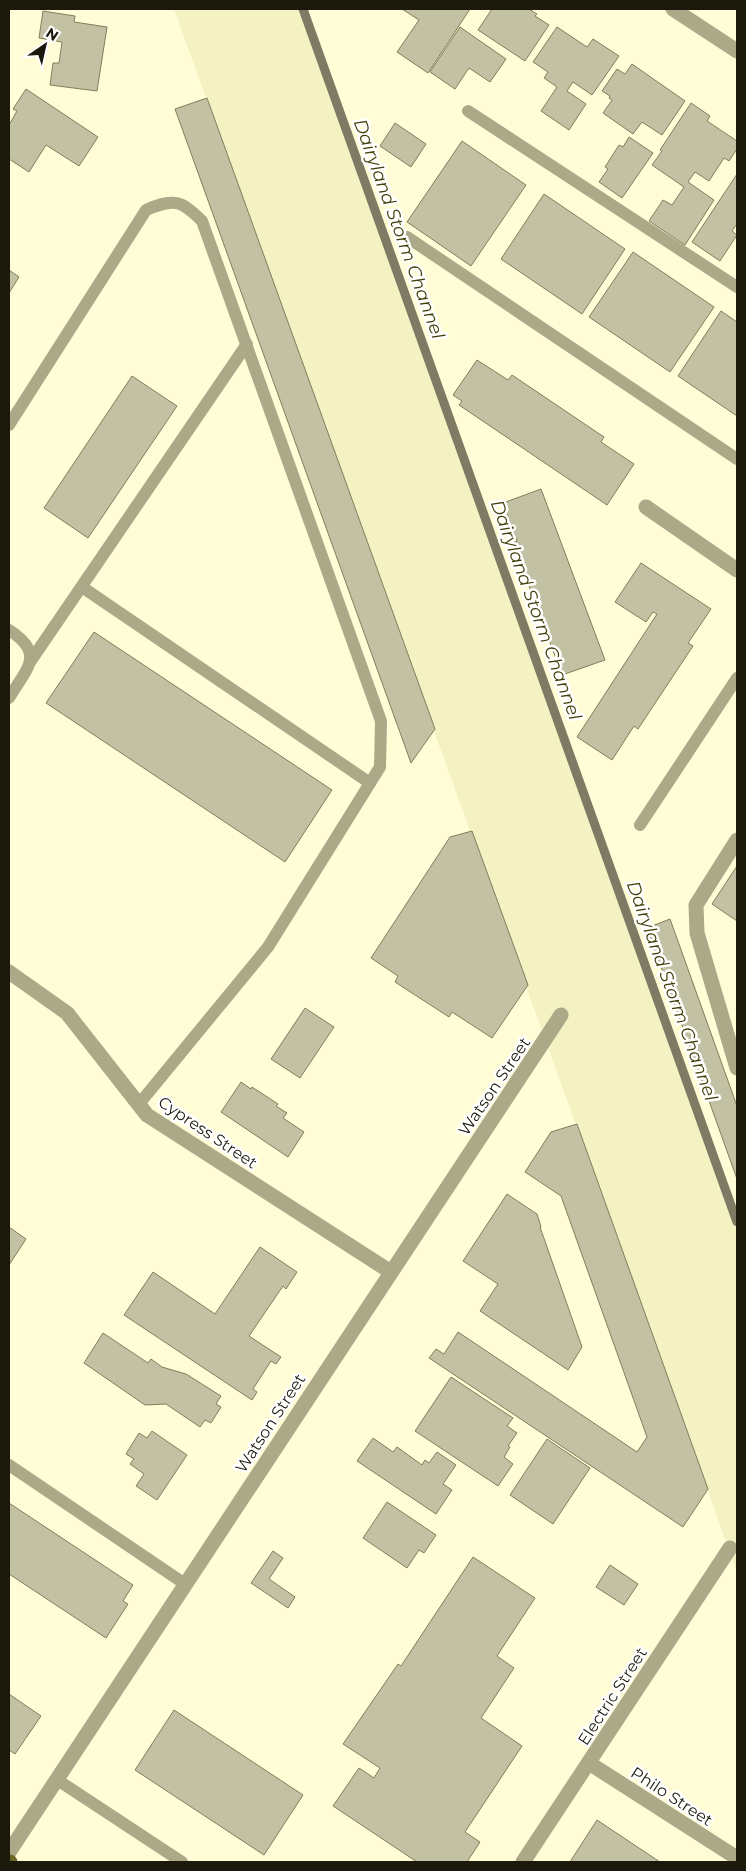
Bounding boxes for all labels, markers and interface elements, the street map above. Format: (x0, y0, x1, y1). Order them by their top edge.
north arrow (20, 20, 70, 70)
text: N (43, 24, 62, 45)
water label: Dairyland Storm Channel (349, 116, 449, 342)
water label: Dairyland Storm Channel (486, 497, 586, 723)
water label: Dairyland Storm Channel (622, 878, 722, 1104)
street label: Watson Street (455, 1033, 534, 1139)
street label: Cypress Street (155, 1092, 261, 1173)
street label: Watson Street (231, 1370, 310, 1476)
street label: Electric Street (574, 1644, 651, 1749)
street label: Philo Street (627, 1763, 717, 1830)

